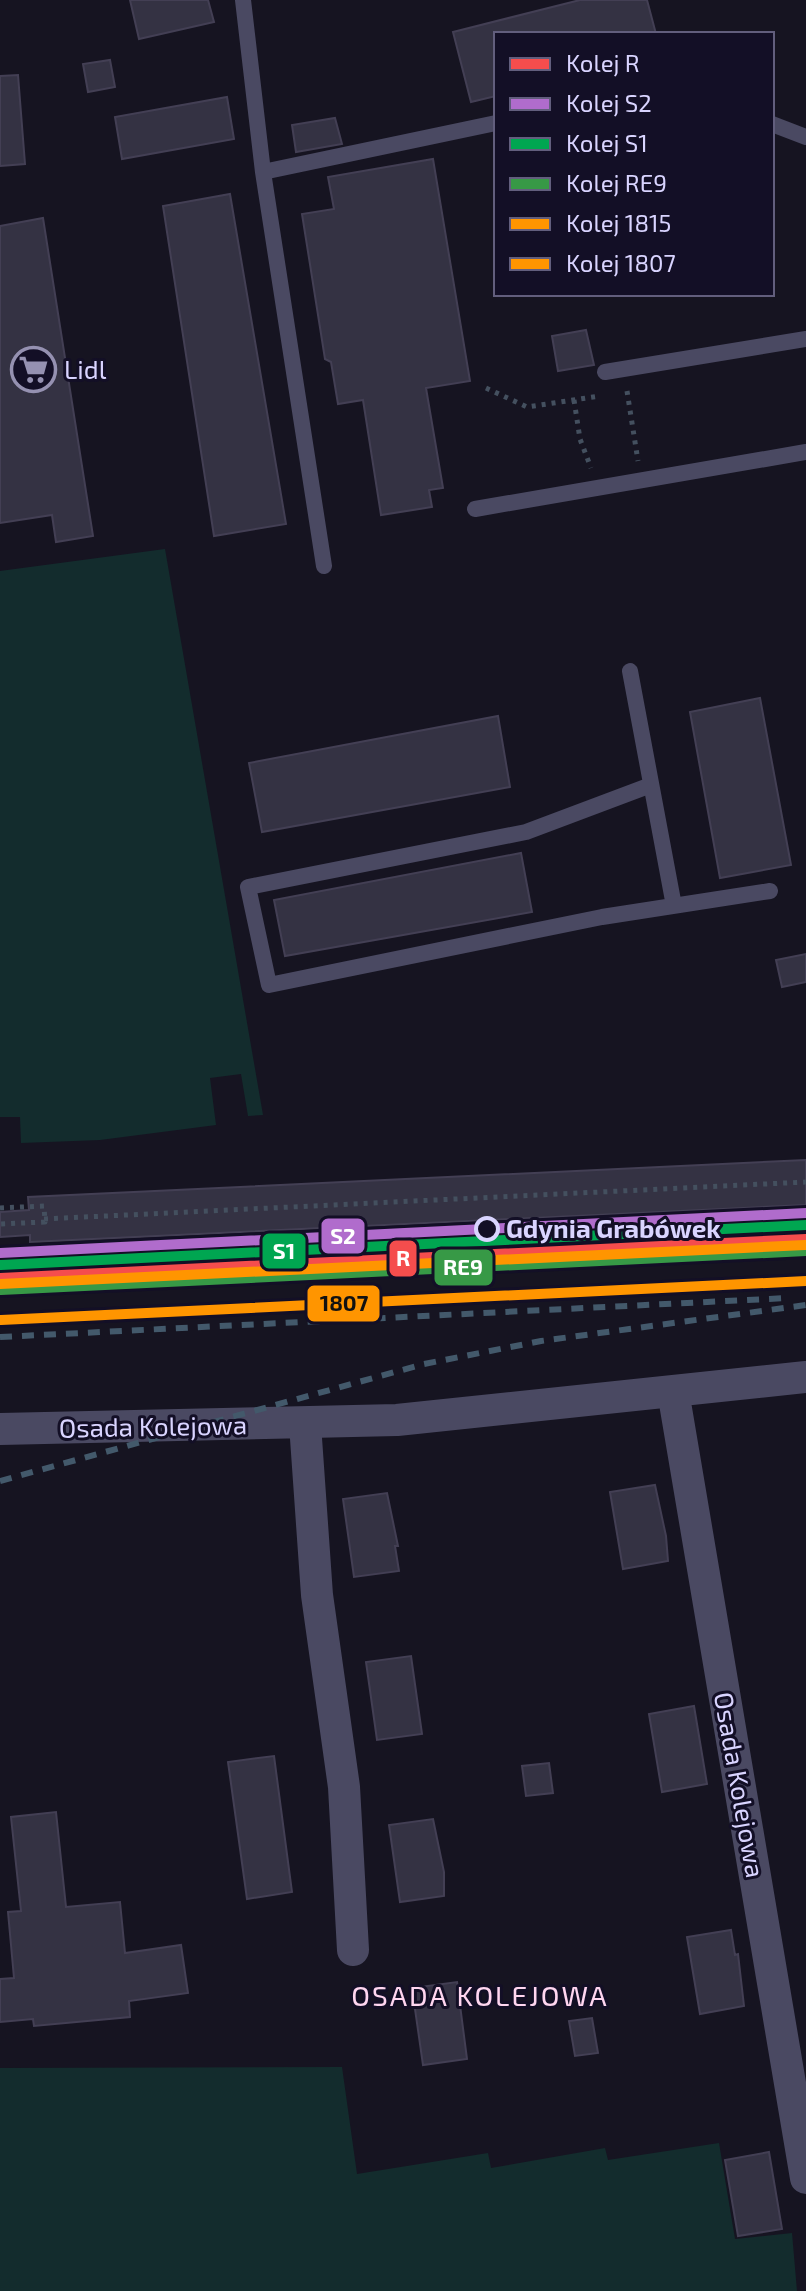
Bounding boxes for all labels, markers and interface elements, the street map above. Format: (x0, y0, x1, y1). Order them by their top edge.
legend (494, 32, 774, 296)
text: Kolej R (566, 48, 640, 77)
text: Kolej S2 (566, 88, 652, 117)
text: Kolej S1 (566, 128, 648, 157)
text: Kolej RE9 (566, 168, 667, 197)
text: Kolej 1815 (566, 208, 671, 237)
text: Kolej 1807 (566, 248, 676, 277)
supermarket icon: Lidl (9, 346, 57, 394)
place label: Lidl (64, 353, 107, 384)
place label: Gdynia Grabówek (506, 1212, 721, 1244)
line badge: S2 (320, 1217, 366, 1255)
marker: Gdynia Grabówek (475, 1217, 499, 1241)
text: S2 (330, 1222, 356, 1248)
line badge: S1 (261, 1232, 307, 1270)
text: S1 (273, 1237, 295, 1263)
line badge: R (388, 1239, 418, 1278)
text: R (396, 1244, 410, 1270)
line badge: RE9 (433, 1248, 494, 1287)
text: RE9 (443, 1253, 483, 1279)
line badge: 1807 (306, 1284, 381, 1323)
text: 1807 (320, 1289, 369, 1315)
street label: Osada Kolejowa (59, 1408, 247, 1443)
street label: Osada Kolejowa (709, 1689, 772, 1880)
district label: OSADA KOLEJOWA (351, 1978, 609, 2012)

